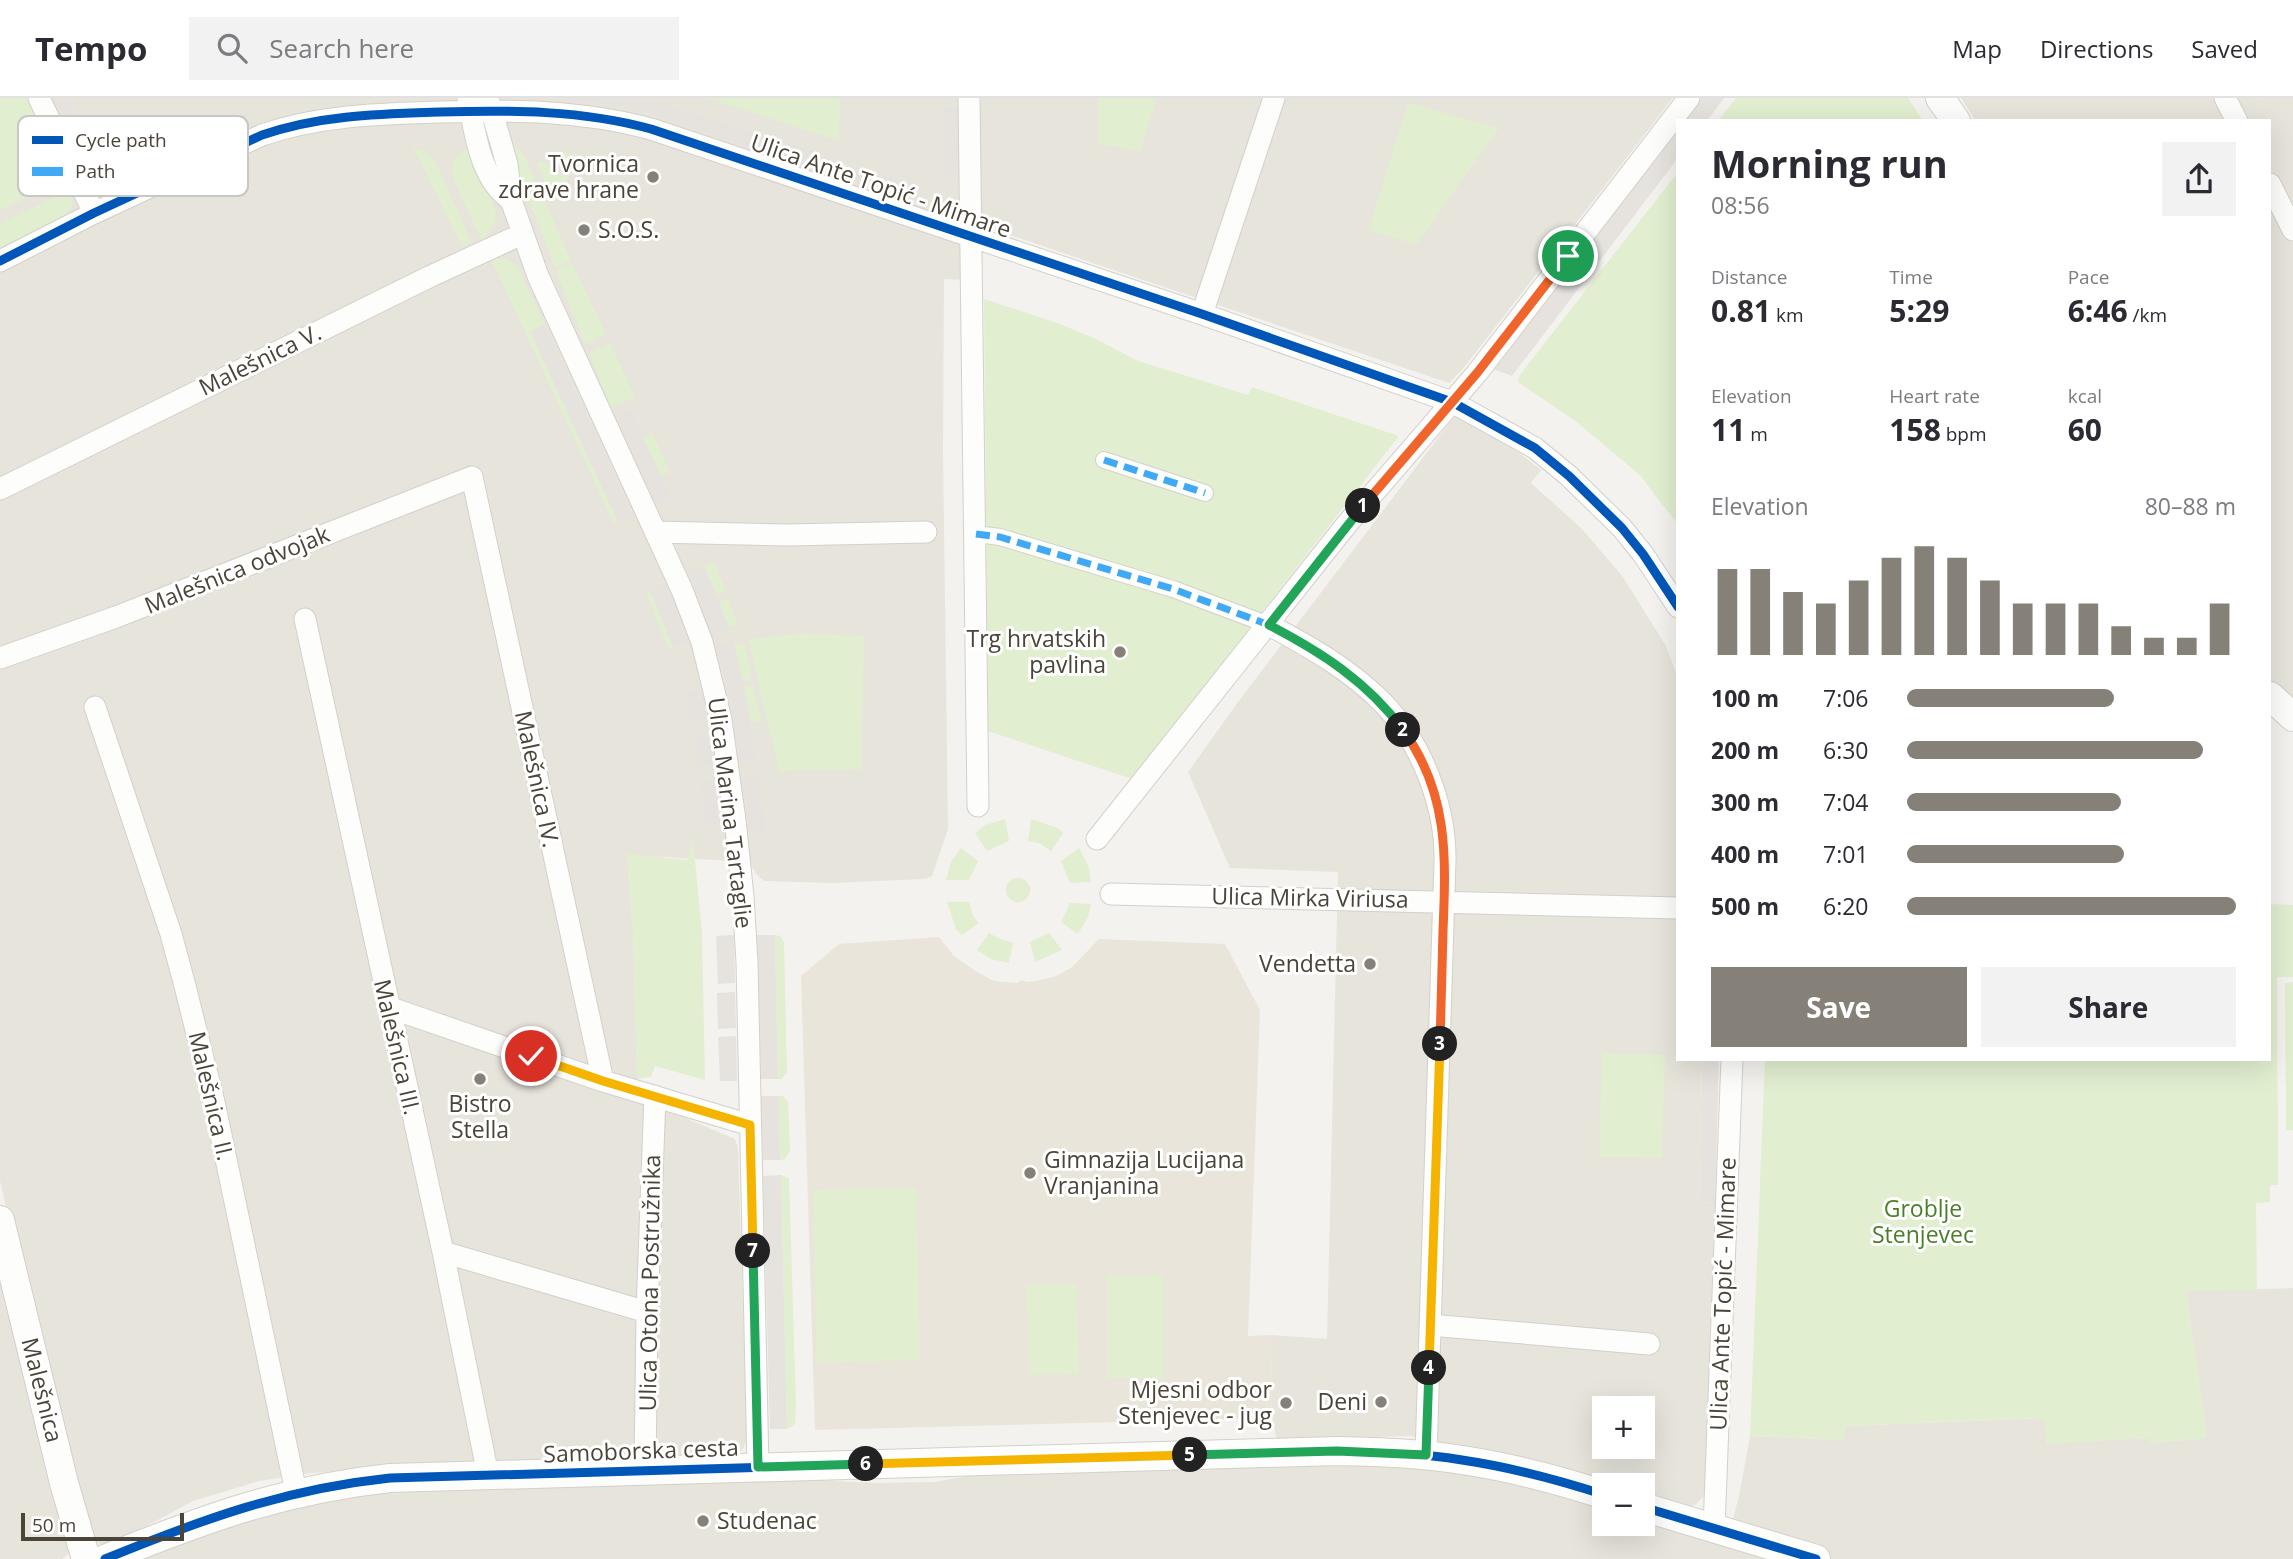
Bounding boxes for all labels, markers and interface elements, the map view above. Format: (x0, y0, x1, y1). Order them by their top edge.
search box (189, 17, 679, 80)
text: Tempo (35, 26, 147, 71)
icon: search (213, 29, 251, 67)
text: Search here (269, 30, 414, 66)
text: Map (1952, 32, 2002, 65)
text: Directions (2040, 32, 2153, 65)
text: Saved (2191, 32, 2258, 65)
legend (18, 116, 248, 196)
street label: Ulica Ante Topić - Mimare (747, 125, 1016, 245)
text: Cycle path (75, 127, 167, 153)
text: Morning run (1711, 137, 1948, 189)
button: share (2162, 142, 2236, 216)
place label: Tvornica zdrave hrane (498, 147, 639, 205)
text: Path (75, 158, 115, 184)
marker: Tvornica zdrave hrane (645, 169, 661, 185)
text: 08:56 (1711, 189, 1770, 221)
place label: S.O.S. (598, 213, 659, 245)
marker: S.O.S. (576, 222, 592, 238)
pin (1538, 226, 1598, 286)
icon: arrive (1549, 237, 1587, 275)
text: Distance (1711, 264, 1787, 290)
text: Time (1889, 264, 1933, 290)
text: Pace (2068, 264, 2109, 290)
text: 0.81 (1711, 290, 1771, 331)
text: 5:29 (1889, 290, 1949, 331)
text: 6:46 (2068, 290, 2128, 331)
text: km (1771, 302, 1804, 328)
text: /km (2128, 302, 2167, 328)
street label: Malešnica V. (193, 316, 326, 403)
text: Elevation (1711, 383, 1792, 409)
text: Heart rate (1889, 383, 1980, 409)
text: kcal (2068, 383, 2102, 409)
text: 11 (1711, 409, 1745, 450)
text: 158 (1889, 409, 1941, 450)
text: 60 (2068, 409, 2102, 450)
text: m (1745, 421, 1768, 447)
text: bpm (1941, 421, 1987, 447)
pin: 1 (1346, 488, 1380, 524)
text: Elevation (1711, 490, 1809, 522)
text: 80–88 m (2145, 490, 2236, 522)
text: 1 (1357, 492, 1368, 518)
street label: Malešnica odvojak (139, 517, 334, 621)
place label: Trg hrvatskih pavlina (967, 622, 1106, 680)
marker: Trg hrvatskih pavlina (1112, 644, 1128, 660)
text: 100 m (1711, 682, 1779, 714)
text: 7:06 (1823, 682, 1869, 714)
street label: Ulica Marina Tartaglie (701, 696, 761, 930)
street label: Malešnica IV. (508, 707, 568, 850)
pin: 2 (1386, 712, 1420, 748)
text: 2 (1397, 716, 1408, 742)
text: 200 m (1711, 734, 1779, 766)
text: 6:30 (1823, 734, 1869, 766)
text: 300 m (1711, 786, 1779, 818)
text: 7:04 (1823, 786, 1869, 818)
text: 400 m (1711, 838, 1779, 870)
text: 7:01 (1823, 838, 1869, 870)
street label: Ulica Mirka Viriusa (1211, 879, 1409, 915)
text: 500 m (1711, 890, 1779, 922)
text: 6:20 (1823, 890, 1869, 922)
place label: Vendetta (1259, 947, 1356, 979)
marker: Vendetta (1362, 956, 1378, 972)
button: Save (1711, 967, 1967, 1047)
button: Share (1981, 967, 2236, 1047)
street label: Malešnica III. (367, 976, 429, 1118)
pin (501, 1026, 561, 1086)
pin: 3 (1422, 1026, 1458, 1062)
street label: Malešnica II. (182, 1028, 242, 1164)
text: 3 (1434, 1030, 1445, 1056)
icon: check (512, 1037, 550, 1075)
marker: Bistro Stella (472, 1071, 488, 1087)
place label: Bistro Stella (448, 1087, 512, 1145)
place label: Gimnazija Lucijana Vranjanina (1044, 1143, 1244, 1201)
street label: Ulica Otona Postružnika (631, 1154, 667, 1412)
street label: Ulica Ante Topić - Mimare (1701, 1157, 1743, 1431)
marker: Gimnazija Lucijana Vranjanina (1022, 1165, 1038, 1181)
park label: Groblje Stenjevec (1872, 1192, 1974, 1250)
pin: 7 (736, 1234, 770, 1268)
text: 7 (747, 1237, 758, 1263)
street label: Malešnica (15, 1334, 71, 1445)
pin: 4 (1412, 1350, 1446, 1386)
text: 4 (1423, 1354, 1434, 1380)
place label: Mjesni odbor Stenjevec - jug (1118, 1373, 1273, 1431)
place label: Deni (1317, 1385, 1367, 1417)
marker: Deni (1373, 1394, 1389, 1410)
marker: Mjesni odbor Stenjevec - jug (1278, 1395, 1294, 1411)
map controls (1592, 1396, 1655, 1536)
button: + (1592, 1396, 1655, 1459)
street label: Samoborska cesta (543, 1431, 739, 1469)
pin: 5 (1172, 1438, 1208, 1472)
text: 5 (1184, 1441, 1195, 1467)
pin: 6 (848, 1446, 884, 1482)
text: 6 (860, 1450, 871, 1476)
button: − (1592, 1473, 1655, 1536)
place label: Studenac (717, 1504, 817, 1536)
scale bar (21, 1510, 184, 1542)
text: 50 m (32, 1512, 76, 1538)
marker: Studenac (695, 1513, 711, 1529)

